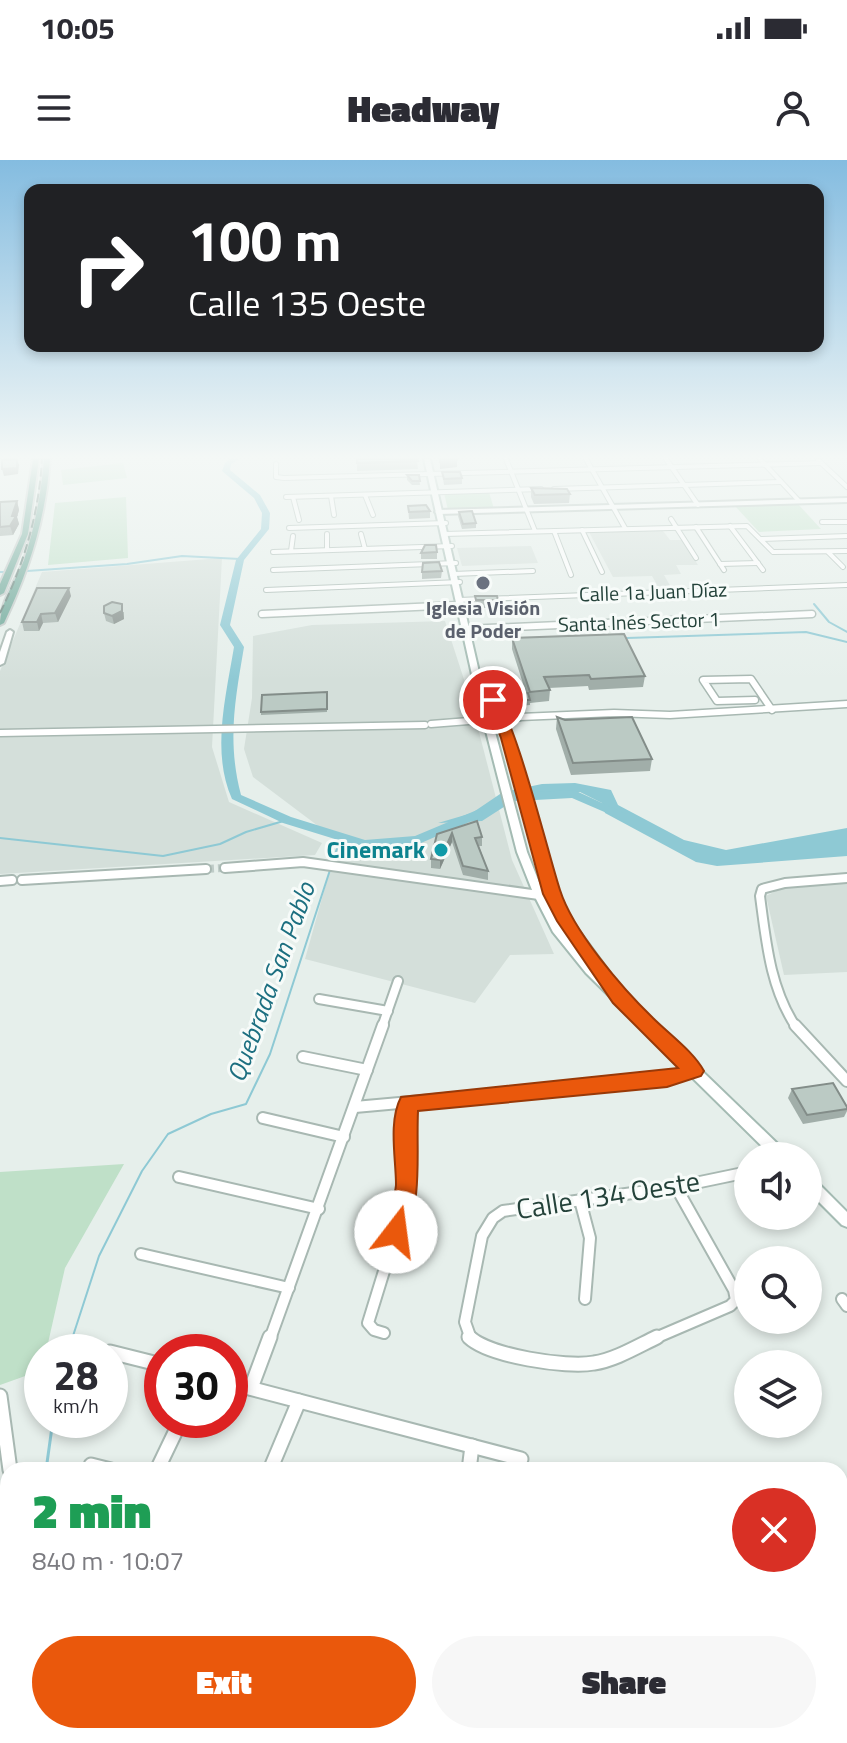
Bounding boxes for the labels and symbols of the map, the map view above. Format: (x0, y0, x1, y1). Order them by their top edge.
street label: Calle 1a Juan Díaz (578, 573, 728, 610)
marker: Iglesia Visión de Poder (474, 574, 492, 592)
place label: Iglesia Visión de Poder (426, 592, 540, 646)
street label: Santa Inés Sector 1 (557, 603, 721, 640)
pin (459, 666, 527, 734)
place label: Cinemark (327, 831, 426, 867)
marker: Cinemark (432, 841, 450, 859)
water label: Quebrada San Pablo (216, 875, 325, 1087)
street label: Calle 134 Oeste (513, 1159, 703, 1230)
position arrow (354, 1190, 438, 1274)
speed limit sign: 30 (144, 1334, 248, 1438)

